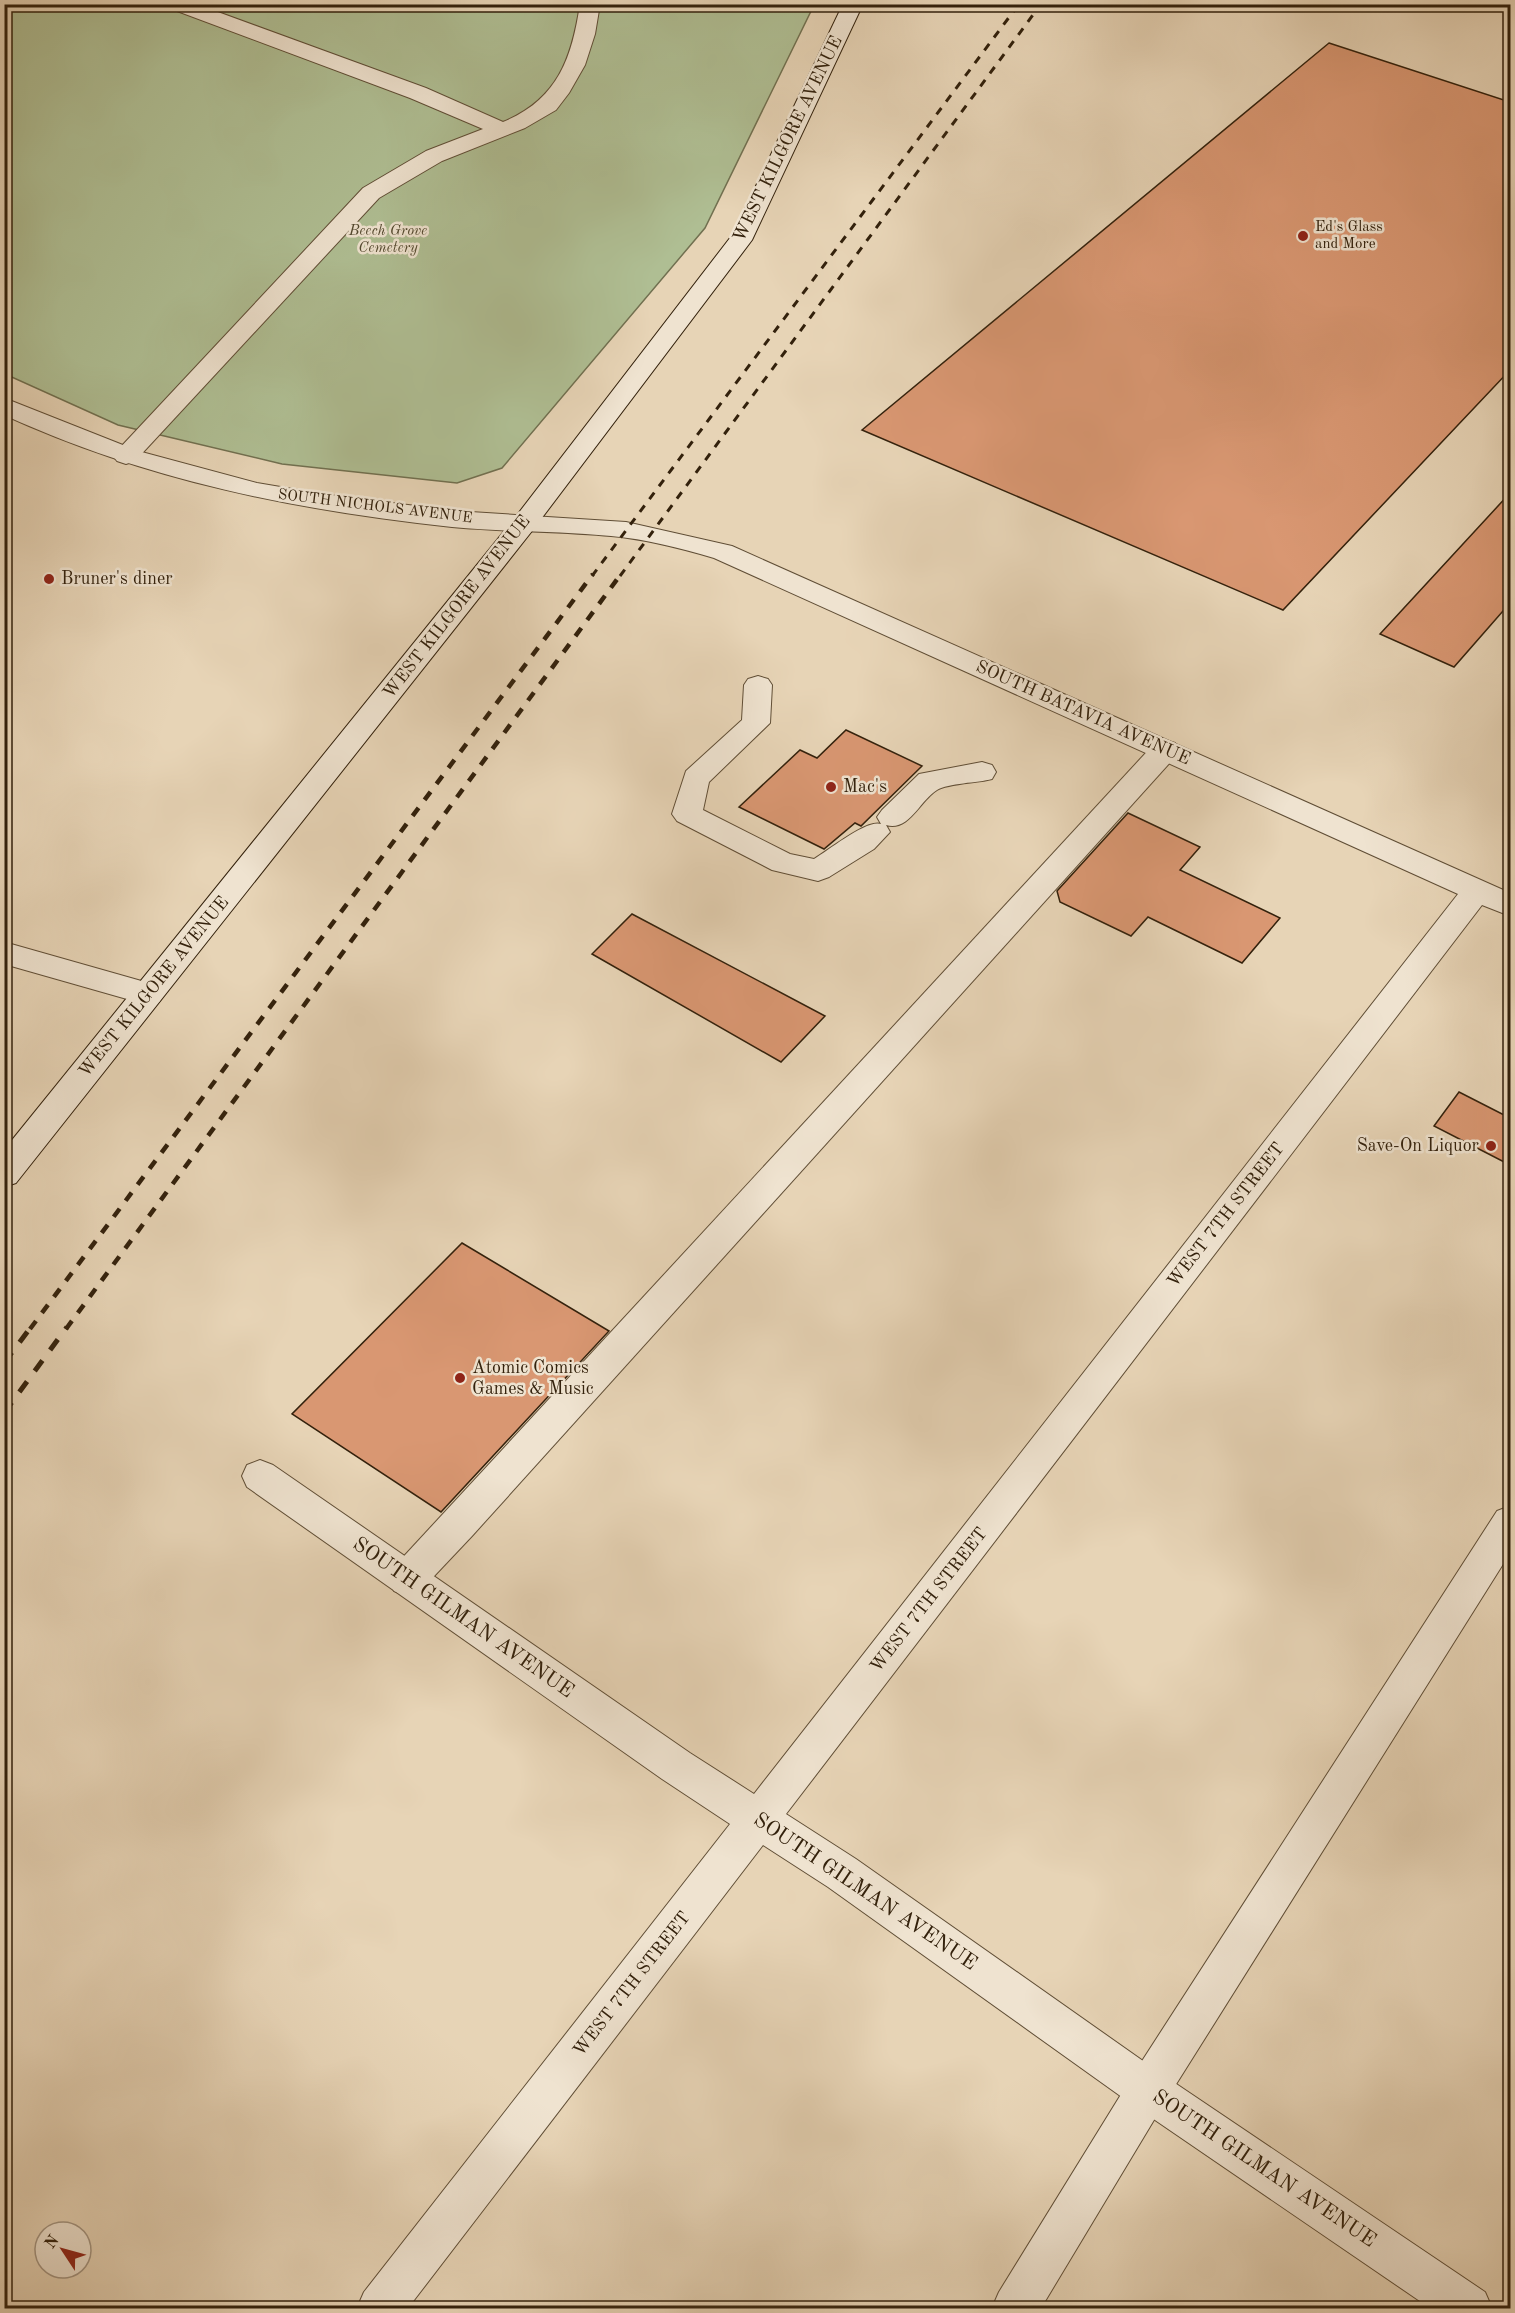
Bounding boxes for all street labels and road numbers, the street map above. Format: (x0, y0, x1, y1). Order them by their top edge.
street label: WEST KILGORE AVENUE (730, 33, 846, 245)
street label: SOUTH NICHOLS AVENUE (277, 488, 473, 526)
street label: WEST KILGORE AVENUE (380, 512, 534, 702)
street label: SOUTH BATAVIA AVENUE (973, 657, 1193, 769)
street label: WEST KILGORE AVENUE (76, 893, 232, 1081)
street label: WEST 7TH STREET (1164, 1139, 1288, 1291)
street label: WEST 7TH STREET (867, 1524, 991, 1676)
street label: SOUTH GILMAN AVENUE (349, 1534, 577, 1702)
street label: SOUTH GILMAN AVENUE (750, 1809, 980, 1975)
street label: WEST 7TH STREET (570, 1908, 694, 2060)
street label: SOUTH GILMAN AVENUE (1149, 2086, 1379, 2252)

